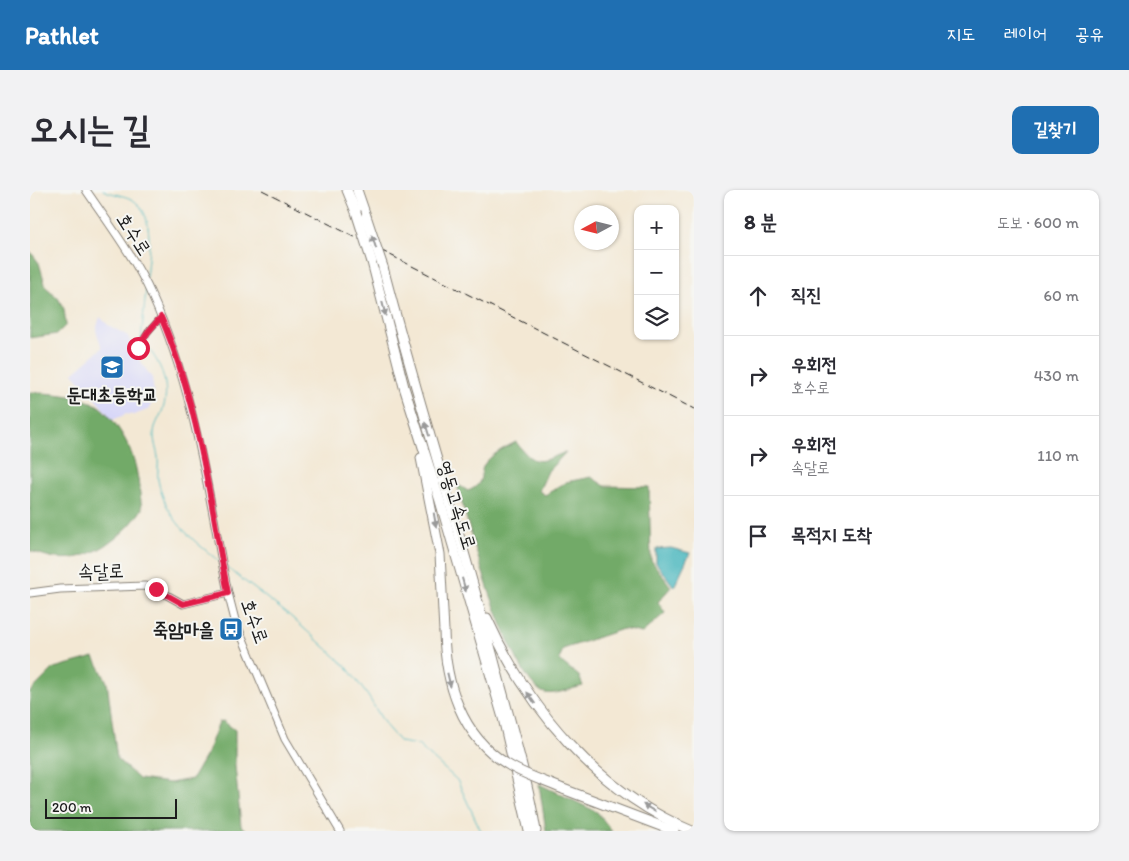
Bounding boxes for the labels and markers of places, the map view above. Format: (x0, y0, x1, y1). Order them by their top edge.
school or university icon: 둔대초등학교 (99, 354, 125, 380)
place label: 둔대초등학교 (66, 383, 158, 406)
bus stop icon: 죽암마을 (218, 616, 244, 642)
place label: 죽암마을 (153, 618, 214, 641)

